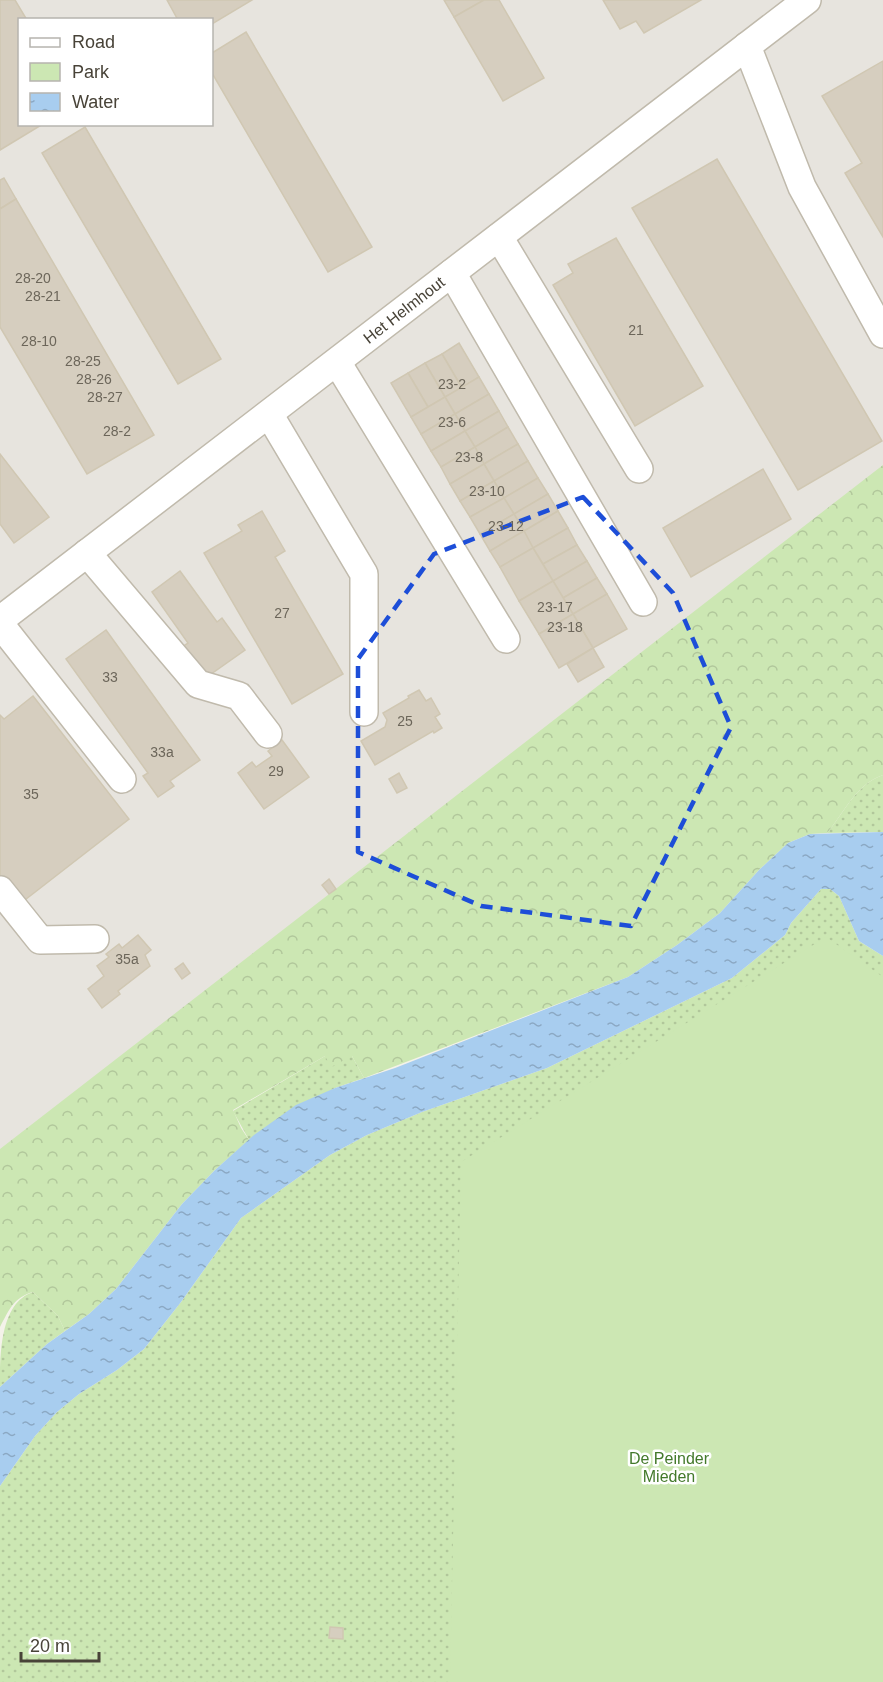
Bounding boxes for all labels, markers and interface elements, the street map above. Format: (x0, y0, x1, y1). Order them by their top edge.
legend (18, 18, 213, 126)
text: Road (72, 32, 115, 52)
text: Park (72, 62, 110, 82)
text: Water (72, 92, 119, 112)
house number: 28-20 (15, 270, 51, 286)
street label: Het Helmhout (360, 273, 448, 347)
house number: 28-21 (25, 288, 61, 304)
house number: 21 (628, 322, 644, 338)
house number: 28-10 (21, 333, 57, 349)
house number: 28-25 (65, 353, 101, 369)
house number: 28-26 (76, 371, 112, 387)
house number: 23-2 (438, 376, 466, 392)
house number: 28-27 (87, 389, 123, 405)
house number: 23-6 (438, 414, 466, 430)
house number: 28-2 (103, 423, 131, 439)
house number: 23-8 (455, 449, 483, 465)
house number: 23-10 (469, 483, 505, 499)
house number: 23-12 (488, 518, 524, 534)
house number: 23-17 (537, 599, 573, 615)
house number: 27 (274, 605, 290, 621)
house number: 23-18 (547, 619, 583, 635)
house number: 33 (102, 669, 118, 685)
house number: 25 (397, 713, 413, 729)
house number: 33a (150, 744, 174, 760)
house number: 29 (268, 763, 284, 779)
house number: 35 (23, 786, 39, 802)
house number: 35a (115, 951, 139, 967)
park label: De Peinder Mieden (629, 1450, 710, 1485)
scale bar (21, 1625, 99, 1663)
text: 20 m (30, 1636, 70, 1656)

